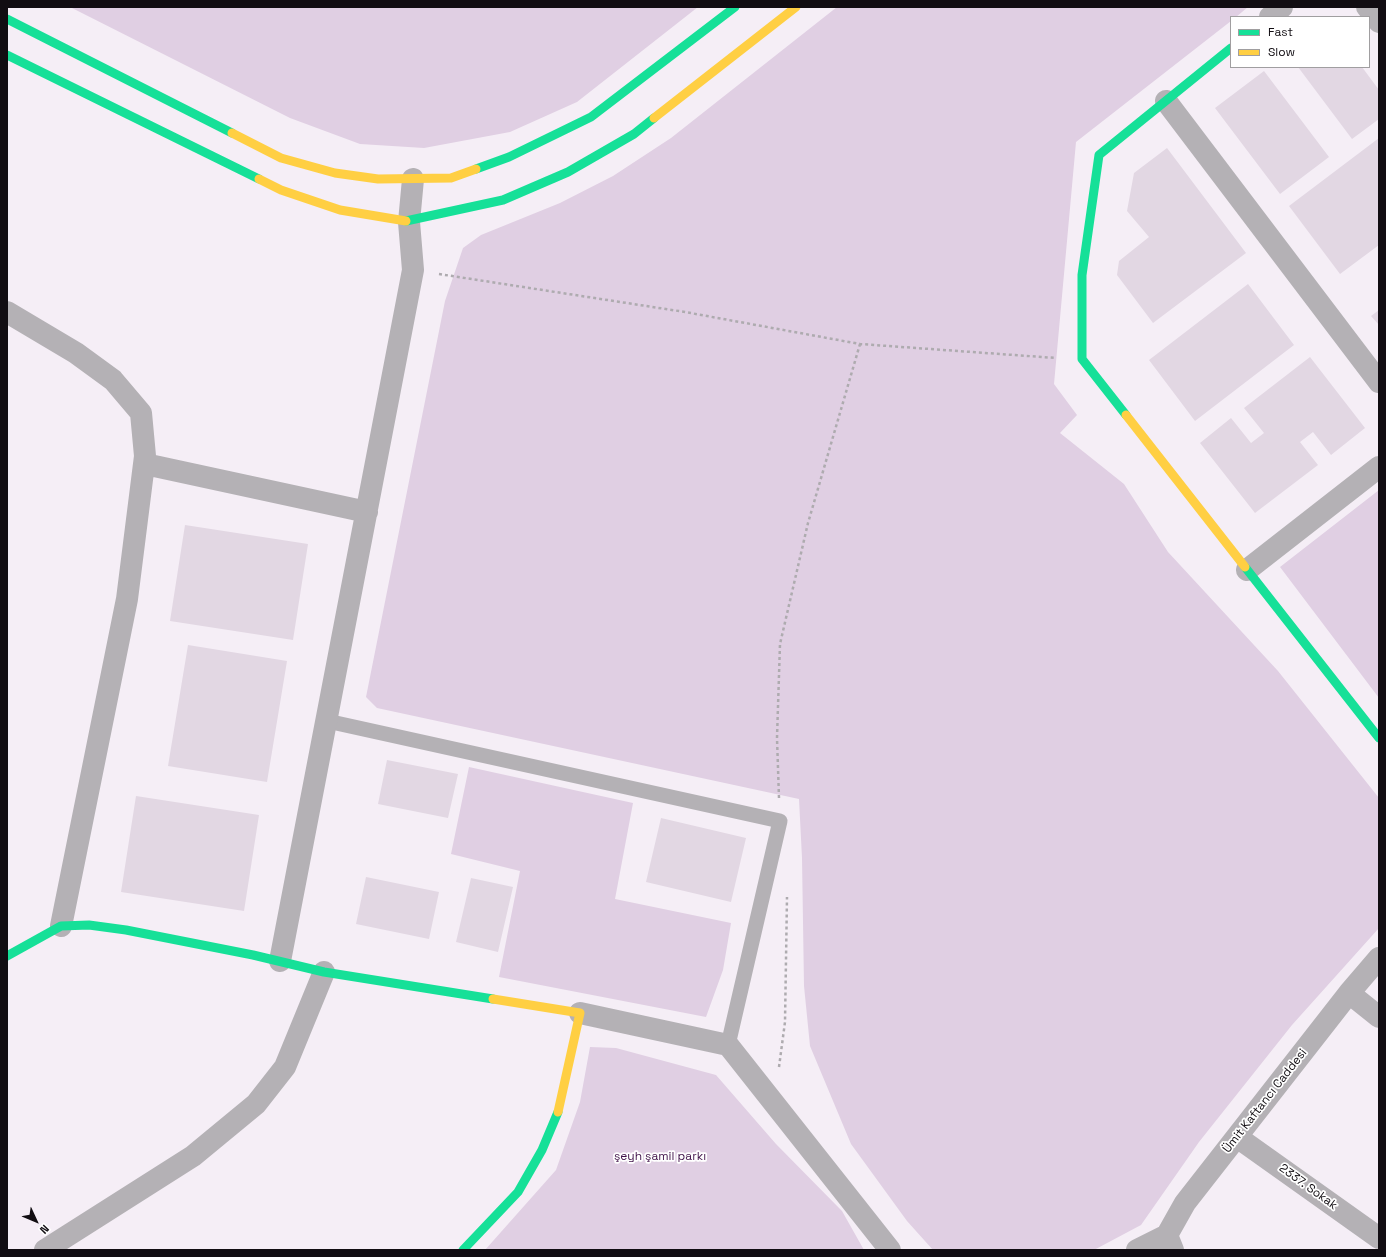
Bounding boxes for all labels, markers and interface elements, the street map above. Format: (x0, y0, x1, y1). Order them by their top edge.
legend (1230, 16, 1370, 68)
text: Fast (1268, 24, 1293, 40)
text: Slow (1268, 44, 1295, 60)
street label: Ümit Kaftancı Caddesi (1220, 1046, 1310, 1156)
park label: şeyh şamil parkı (614, 1150, 706, 1164)
street label: 2337. Sokak (1276, 1161, 1340, 1213)
north arrow (16, 1201, 56, 1241)
text: N (37, 1222, 52, 1237)

